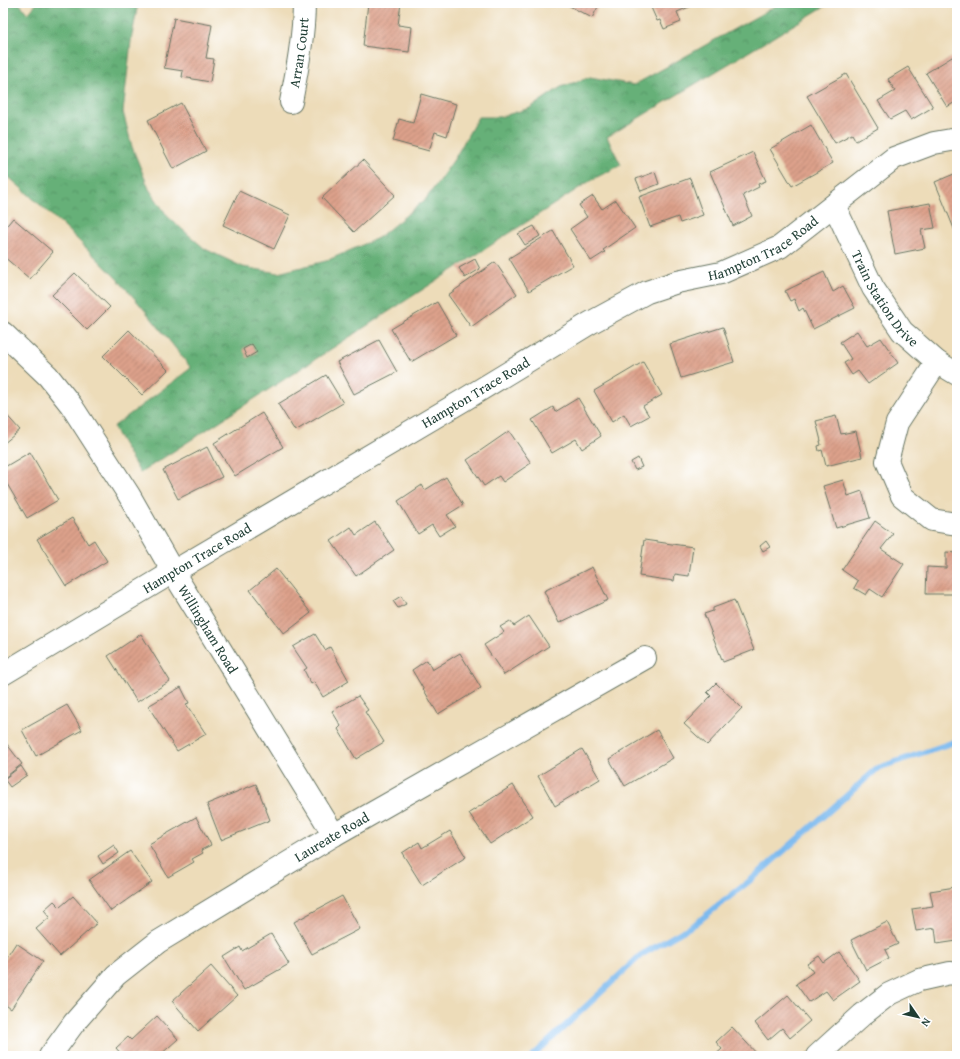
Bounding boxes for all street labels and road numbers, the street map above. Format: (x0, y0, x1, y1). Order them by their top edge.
street label: Arran Court (284, 17, 314, 90)
street label: Hampton Trace Road (706, 211, 823, 285)
street label: Train Station Drive (847, 247, 923, 352)
street label: Hampton Trace Road (418, 352, 534, 433)
street label: Hampton Trace Road (139, 518, 255, 598)
street label: Willingham Road (173, 581, 243, 678)
street label: Laureate Road (290, 807, 373, 867)

